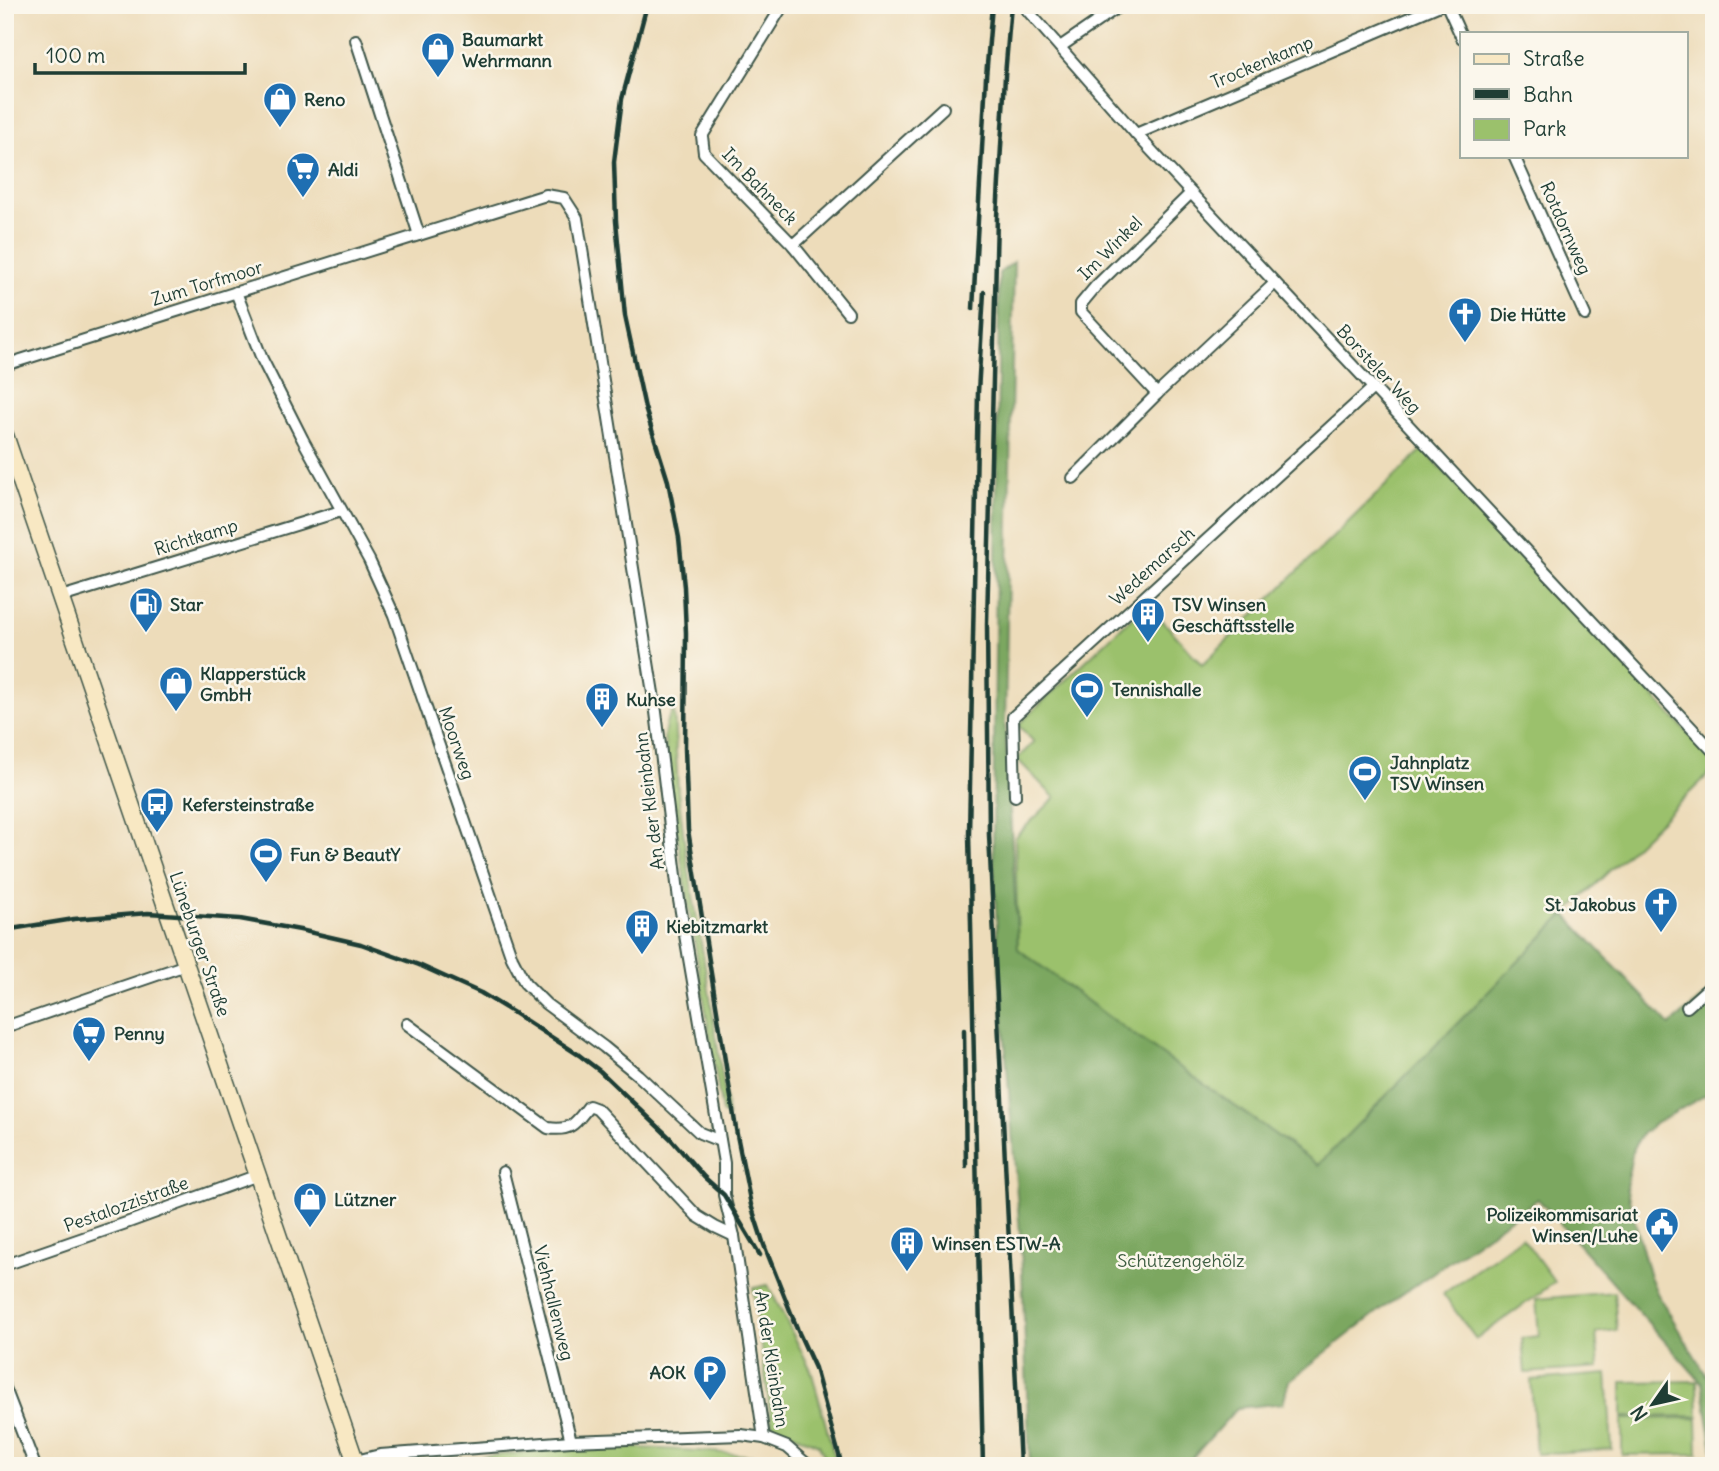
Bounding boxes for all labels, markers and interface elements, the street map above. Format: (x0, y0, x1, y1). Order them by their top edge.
place label: Baumarkt Wehrmann (462, 28, 553, 72)
shop icon: Baumarkt Wehrmann (419, 30, 457, 79)
street label: Trockenkamp (1207, 30, 1317, 94)
scale bar (35, 32, 245, 76)
legend (1460, 32, 1688, 158)
text: 100 m (46, 42, 105, 69)
text: Straße (1523, 45, 1584, 72)
shop icon: Reno (261, 80, 299, 129)
text: Bahn (1523, 81, 1573, 108)
place label: Reno (304, 88, 345, 111)
text: Park (1523, 115, 1566, 142)
street label: Im Bahneck (717, 143, 803, 229)
supermarket icon: Aldi (284, 150, 322, 199)
place label: Aldi (328, 158, 358, 181)
street label: Rotdornweg (1535, 178, 1597, 278)
street label: Im Winkel (1073, 211, 1147, 285)
street label: Zum Torfmoor (148, 255, 266, 311)
church icon: Die Hütte (1446, 295, 1484, 344)
place label: Die Hütte (1490, 303, 1566, 326)
street label: Borsteler Weg (1332, 320, 1426, 418)
street label: Richtkamp (151, 513, 241, 561)
street label: Wedemarsch (1105, 522, 1199, 610)
fuel station icon: Star (127, 585, 165, 634)
place label: Star (170, 593, 204, 616)
place label: TSV Winsen Geschäftsstelle (1172, 593, 1295, 637)
building icon: TSV Winsen Geschäftsstelle (1129, 595, 1167, 644)
place label: Klapperstück GmbH (200, 662, 306, 706)
shop icon: Klapperstück GmbH (157, 664, 195, 713)
sports icon: Tennishalle (1068, 670, 1106, 719)
place label: Tennishalle (1112, 678, 1202, 701)
building icon: Kuhse (583, 680, 621, 729)
place label: Kuhse (626, 688, 676, 711)
street label: Moorweg (434, 703, 480, 783)
street label: An der Kleinbahn (629, 731, 669, 871)
place label: Jahnplatz TSV Winsen (1390, 751, 1485, 795)
sports icon: Jahnplatz TSV Winsen (1346, 753, 1384, 802)
bus stop icon: Kefersteinstraße (138, 785, 176, 834)
place label: Kefersteinstraße (182, 793, 315, 816)
sports icon: Fun & BeautY (247, 835, 285, 884)
place label: Fun & BeautY (290, 843, 402, 866)
street label: Lüneburger Straße (164, 868, 236, 1020)
church icon: St. Jakobus (1642, 885, 1680, 934)
place label: St. Jakobus (1545, 893, 1636, 916)
building icon: Kiebitzmarkt (623, 907, 661, 956)
place label: Kiebitzmarkt (666, 915, 769, 938)
supermarket icon: Penny (70, 1014, 108, 1063)
place label: Penny (114, 1022, 165, 1045)
street label: Pestalozzistraße (61, 1171, 191, 1237)
shop icon: Lützner (291, 1180, 329, 1229)
place label: Lützner (334, 1188, 397, 1211)
place label: Polizeikommisariat Winsen/Luhe (1486, 1203, 1639, 1247)
public building icon: Polizeikommisariat Winsen/Luhe (1643, 1205, 1681, 1254)
building icon: Winsen ESTW-A (888, 1224, 926, 1273)
place label: Winsen ESTW-A (932, 1232, 1061, 1255)
street label: Viehhallenweg (529, 1243, 579, 1363)
park label: Schützengehölz (1117, 1249, 1245, 1272)
street label: An der Kleinbahn (750, 1289, 794, 1429)
parking icon: AOK (691, 1353, 729, 1402)
place label: AOK (649, 1361, 687, 1384)
north arrow (1618, 1370, 1688, 1440)
text: N (1625, 1401, 1653, 1426)

